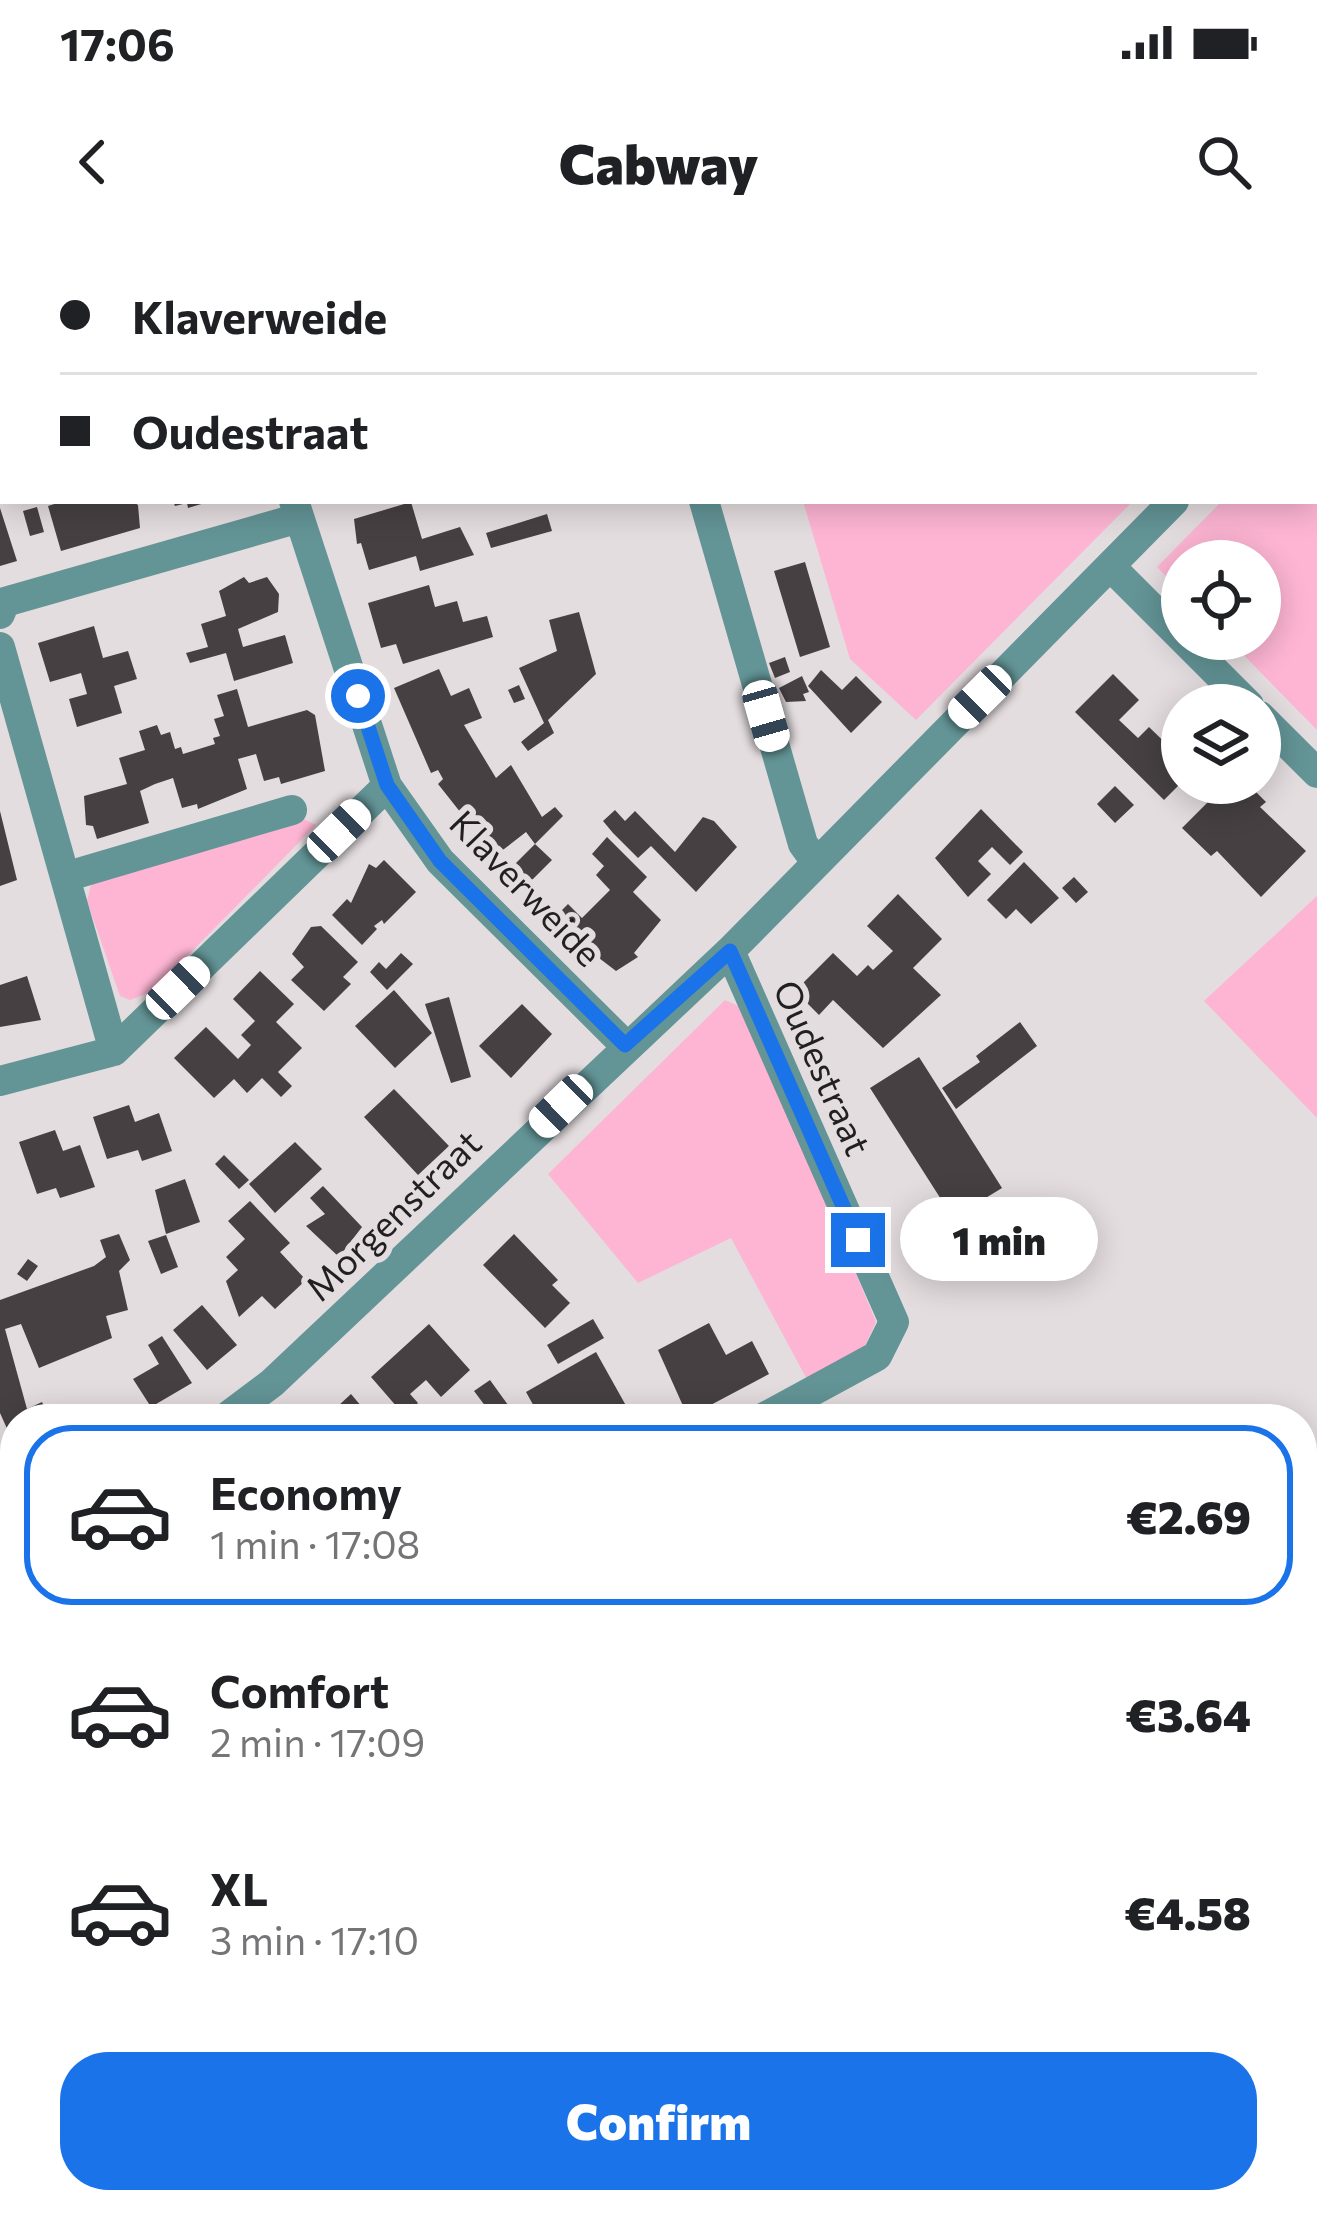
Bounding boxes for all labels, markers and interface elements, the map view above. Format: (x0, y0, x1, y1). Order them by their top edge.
text: 17:06 (60, 15, 175, 70)
icon: back (60, 129, 126, 195)
text: Cabway (559, 129, 758, 195)
icon: search (1191, 129, 1257, 195)
text: Klaverweide (132, 288, 387, 343)
text: Oudestraat (132, 403, 369, 458)
map controls (1161, 540, 1281, 804)
button: locate (1161, 540, 1281, 660)
car (942, 659, 1018, 735)
route start (331, 669, 385, 723)
car (739, 676, 793, 756)
button: layers (1161, 684, 1281, 804)
car (301, 793, 377, 869)
street label: Klaverweide (442, 800, 612, 974)
car (140, 950, 216, 1026)
street label: Oudestraat (766, 973, 882, 1161)
car (523, 1068, 599, 1144)
street label: Morgenstraat (295, 1119, 489, 1309)
callout: 1 min (900, 1198, 1098, 1282)
route end (831, 1213, 885, 1267)
text: 1 min (952, 1215, 1046, 1263)
icon: car (66, 1461, 174, 1569)
text: Economy (210, 1464, 402, 1519)
text: €2.69 (1126, 1488, 1251, 1543)
text: 1 min · 17:08 (210, 1519, 420, 1567)
icon: car (66, 1659, 174, 1767)
text: Comfort (210, 1662, 389, 1717)
text: €3.64 (1125, 1686, 1251, 1741)
text: 2 min · 17:09 (210, 1717, 425, 1765)
icon: car (66, 1857, 174, 1965)
text: XL (210, 1860, 268, 1915)
text: €4.58 (1124, 1884, 1251, 1939)
text: 3 min · 17:10 (210, 1915, 419, 1963)
button: Confirm (60, 2052, 1257, 2190)

